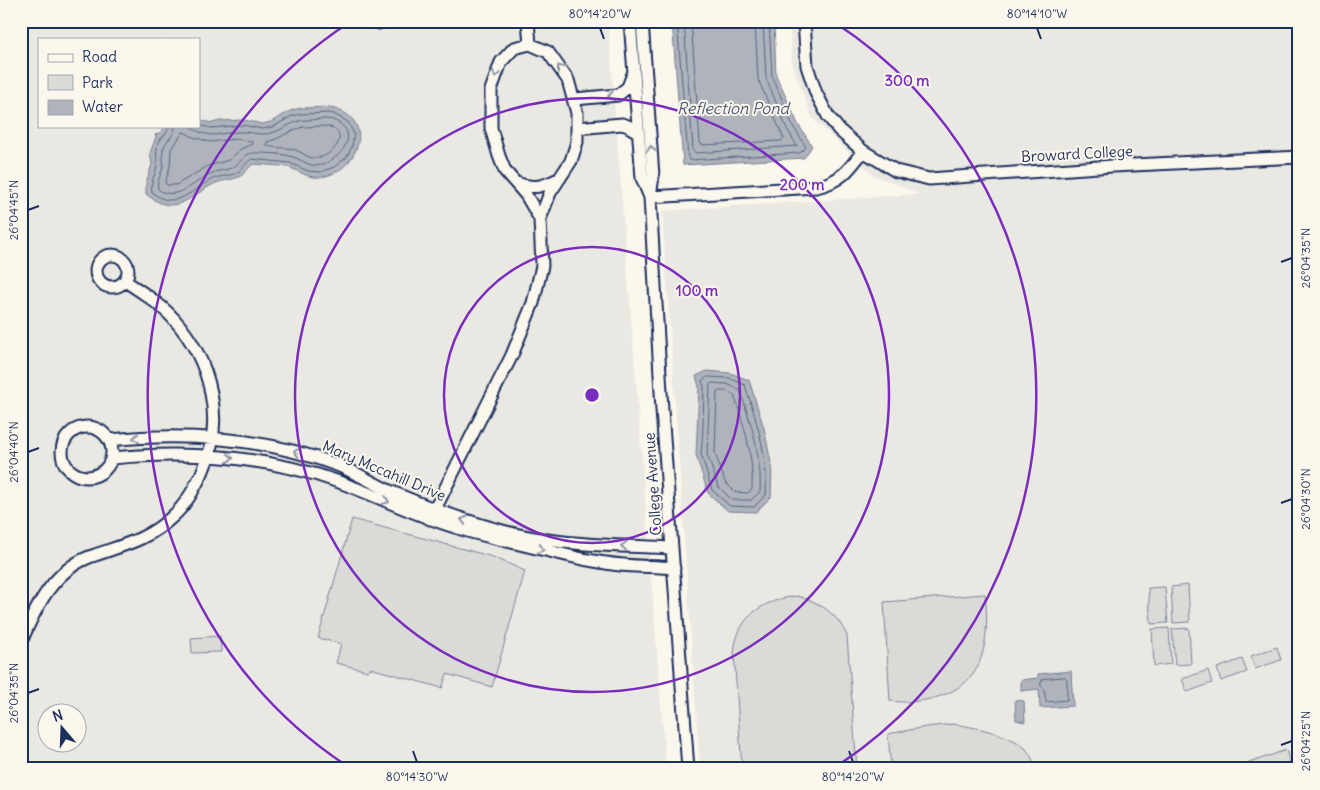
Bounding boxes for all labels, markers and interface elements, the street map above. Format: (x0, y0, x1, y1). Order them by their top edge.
text: 80°14'20"W (569, 6, 631, 21)
text: 80°14'10"W (1007, 6, 1067, 21)
legend (38, 38, 200, 128)
text: Road (82, 47, 117, 66)
one-way arrow (557, 64, 566, 74)
one-way arrow (492, 69, 502, 78)
text: 300 m (885, 71, 930, 90)
text: Park (82, 73, 113, 92)
one-way arrow (606, 90, 614, 101)
text: Water (82, 97, 123, 116)
water label: Reflection Pond (677, 98, 792, 118)
street label: Broward College (1020, 141, 1134, 166)
one-way arrow (646, 144, 657, 152)
text: 200 m (780, 175, 824, 194)
text: 26°04'45"N (6, 180, 21, 240)
text: 26°04'35"N (1298, 228, 1313, 288)
text: 100 m (676, 281, 718, 300)
centre of rings (583, 386, 601, 404)
text: 26°04'40"N (6, 421, 21, 483)
one-way arrow (132, 432, 140, 443)
street label: College Avenue (639, 432, 666, 536)
street label: Mary Mccahill Drive (320, 436, 449, 505)
one-way arrow (294, 448, 302, 458)
one-way arrow (226, 452, 234, 463)
text: 26°04'30"N (1298, 468, 1313, 530)
one-way arrow (381, 495, 390, 505)
one-way arrow (460, 515, 469, 525)
one-way arrow (619, 540, 627, 551)
one-way arrow (536, 543, 545, 554)
text: 26°04'35"N (6, 663, 21, 723)
north arrow (38, 702, 88, 752)
text: N (50, 706, 65, 726)
text: 26°04'25"N (1298, 711, 1313, 771)
text: 80°14'30"W (386, 769, 448, 784)
text: 80°14'20"W (822, 769, 884, 784)

